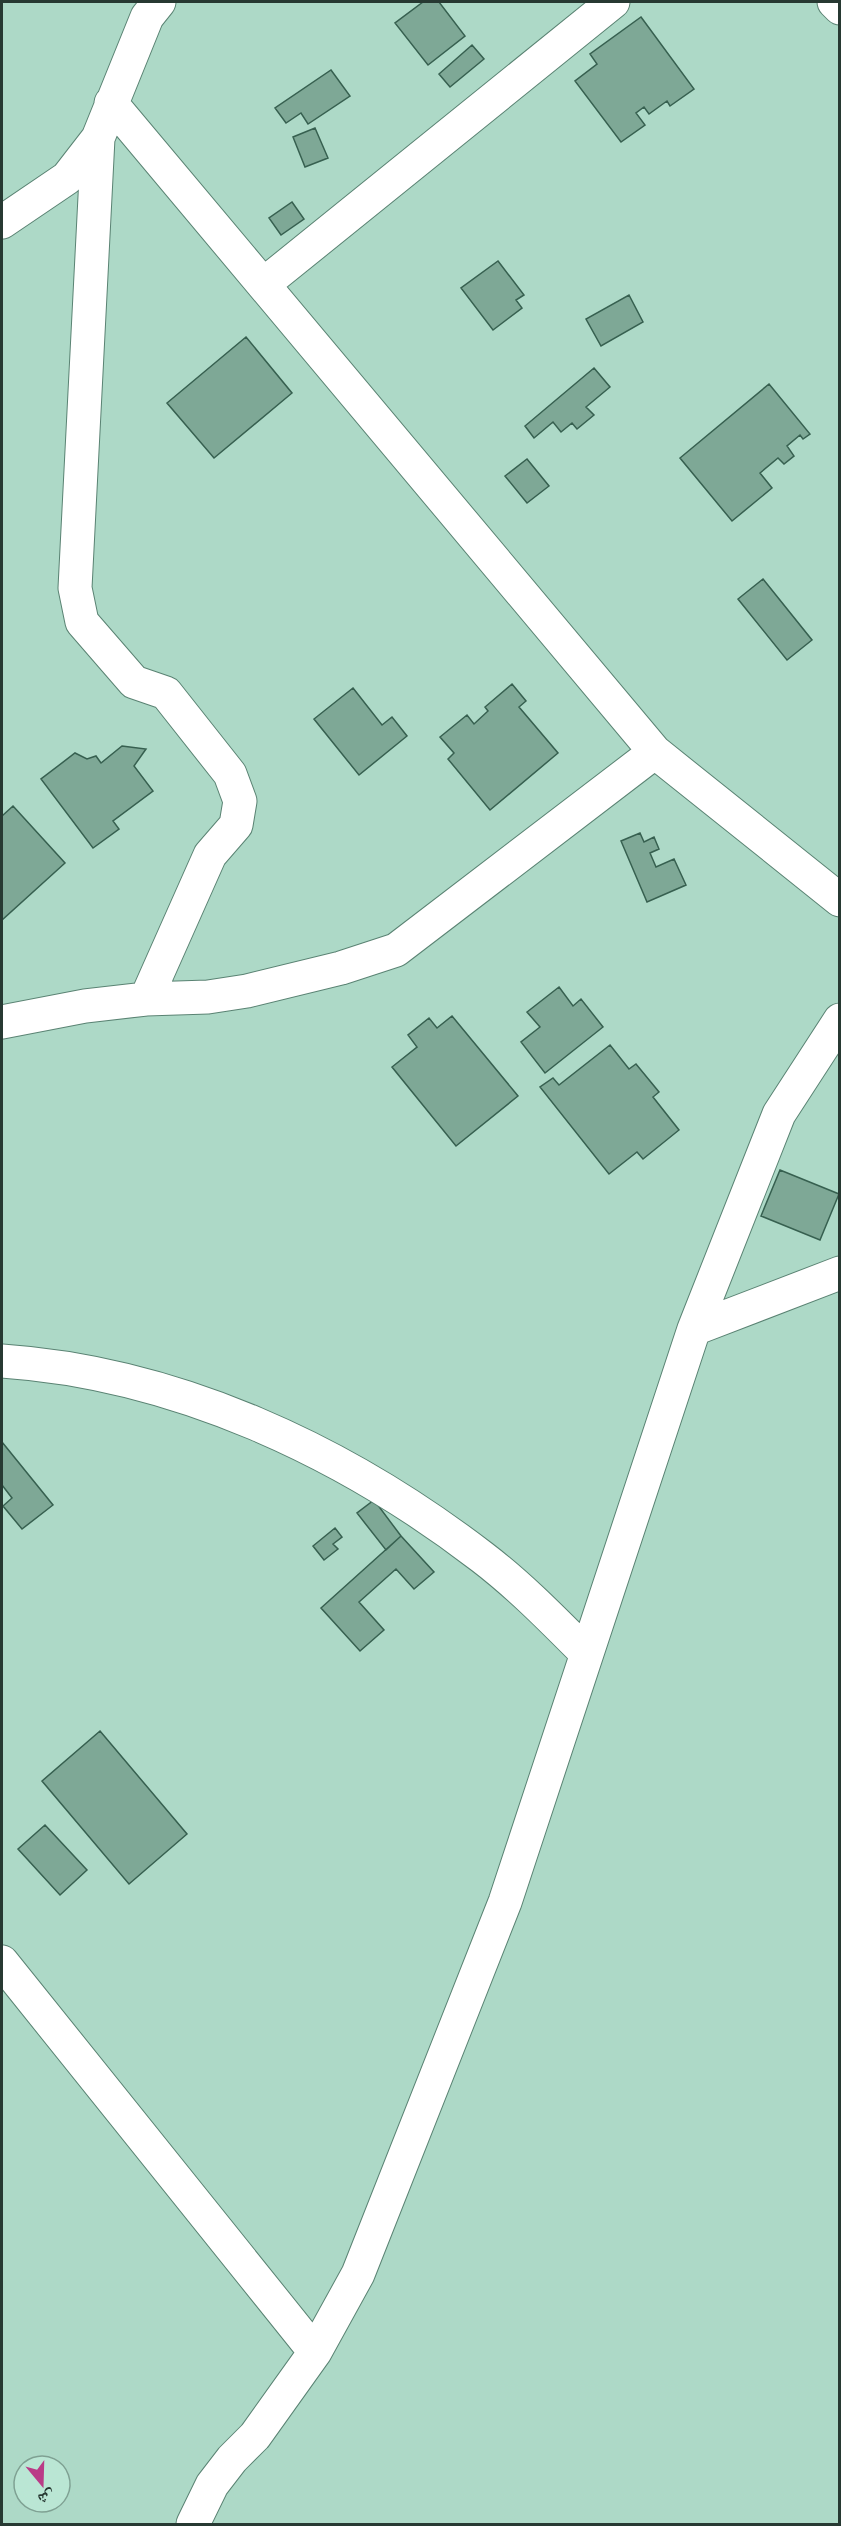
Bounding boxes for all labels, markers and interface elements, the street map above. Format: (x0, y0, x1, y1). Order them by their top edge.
north arrow (12, 2454, 72, 2514)
text: ش (36, 2486, 58, 2509)

